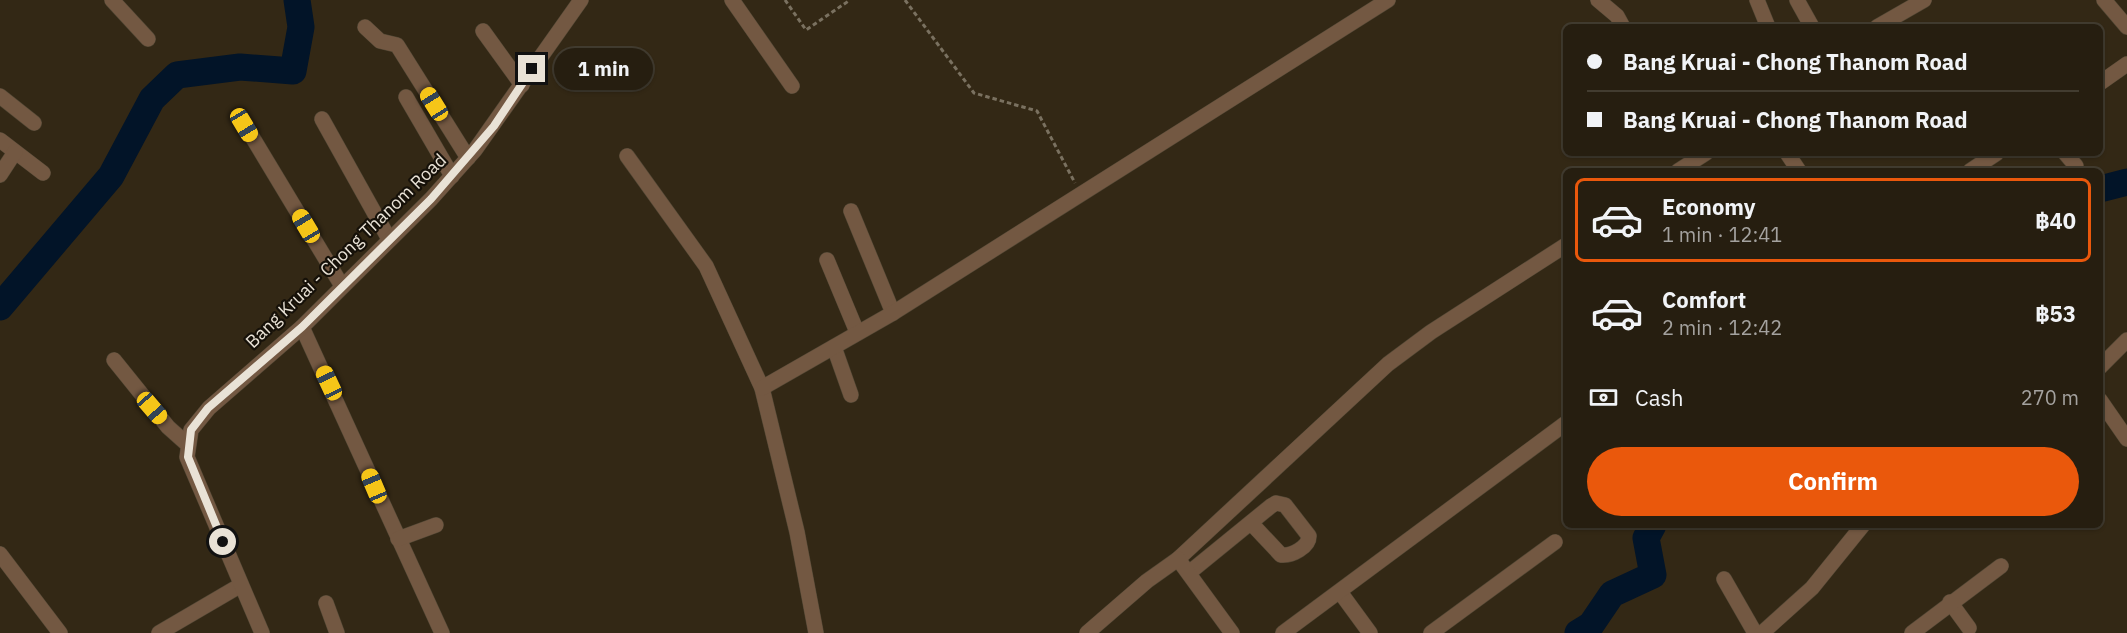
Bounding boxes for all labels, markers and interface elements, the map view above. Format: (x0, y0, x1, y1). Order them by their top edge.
text: Bang Kruai - Chong Thanom Road (1623, 47, 1968, 76)
callout: 1 min (553, 48, 652, 90)
route end (518, 55, 545, 82)
text: 1 min (577, 55, 630, 82)
car (417, 84, 451, 124)
car (227, 105, 261, 145)
text: Bang Kruai - Chong Thanom Road (1623, 105, 1968, 134)
street label: Bang Kruai - Chong Thanom Road (240, 148, 451, 353)
text: Economy (1662, 192, 1756, 221)
icon: car (1590, 193, 1644, 247)
car (289, 206, 323, 246)
text: ฿40 (2035, 206, 2076, 235)
text: 1 min · 12:41 (1662, 221, 1782, 248)
text: Comfort (1662, 285, 1746, 314)
icon: car (1590, 286, 1644, 340)
text: ฿53 (2035, 299, 2076, 328)
text: 2 min · 12:42 (1662, 314, 1782, 341)
car (313, 363, 345, 403)
icon: cash (1587, 381, 1620, 414)
text: Cash (1635, 383, 1684, 412)
text: 270 m (2021, 384, 2079, 411)
car (133, 389, 171, 427)
button: Confirm (1587, 447, 2079, 516)
car (359, 466, 389, 506)
route start (209, 528, 236, 555)

